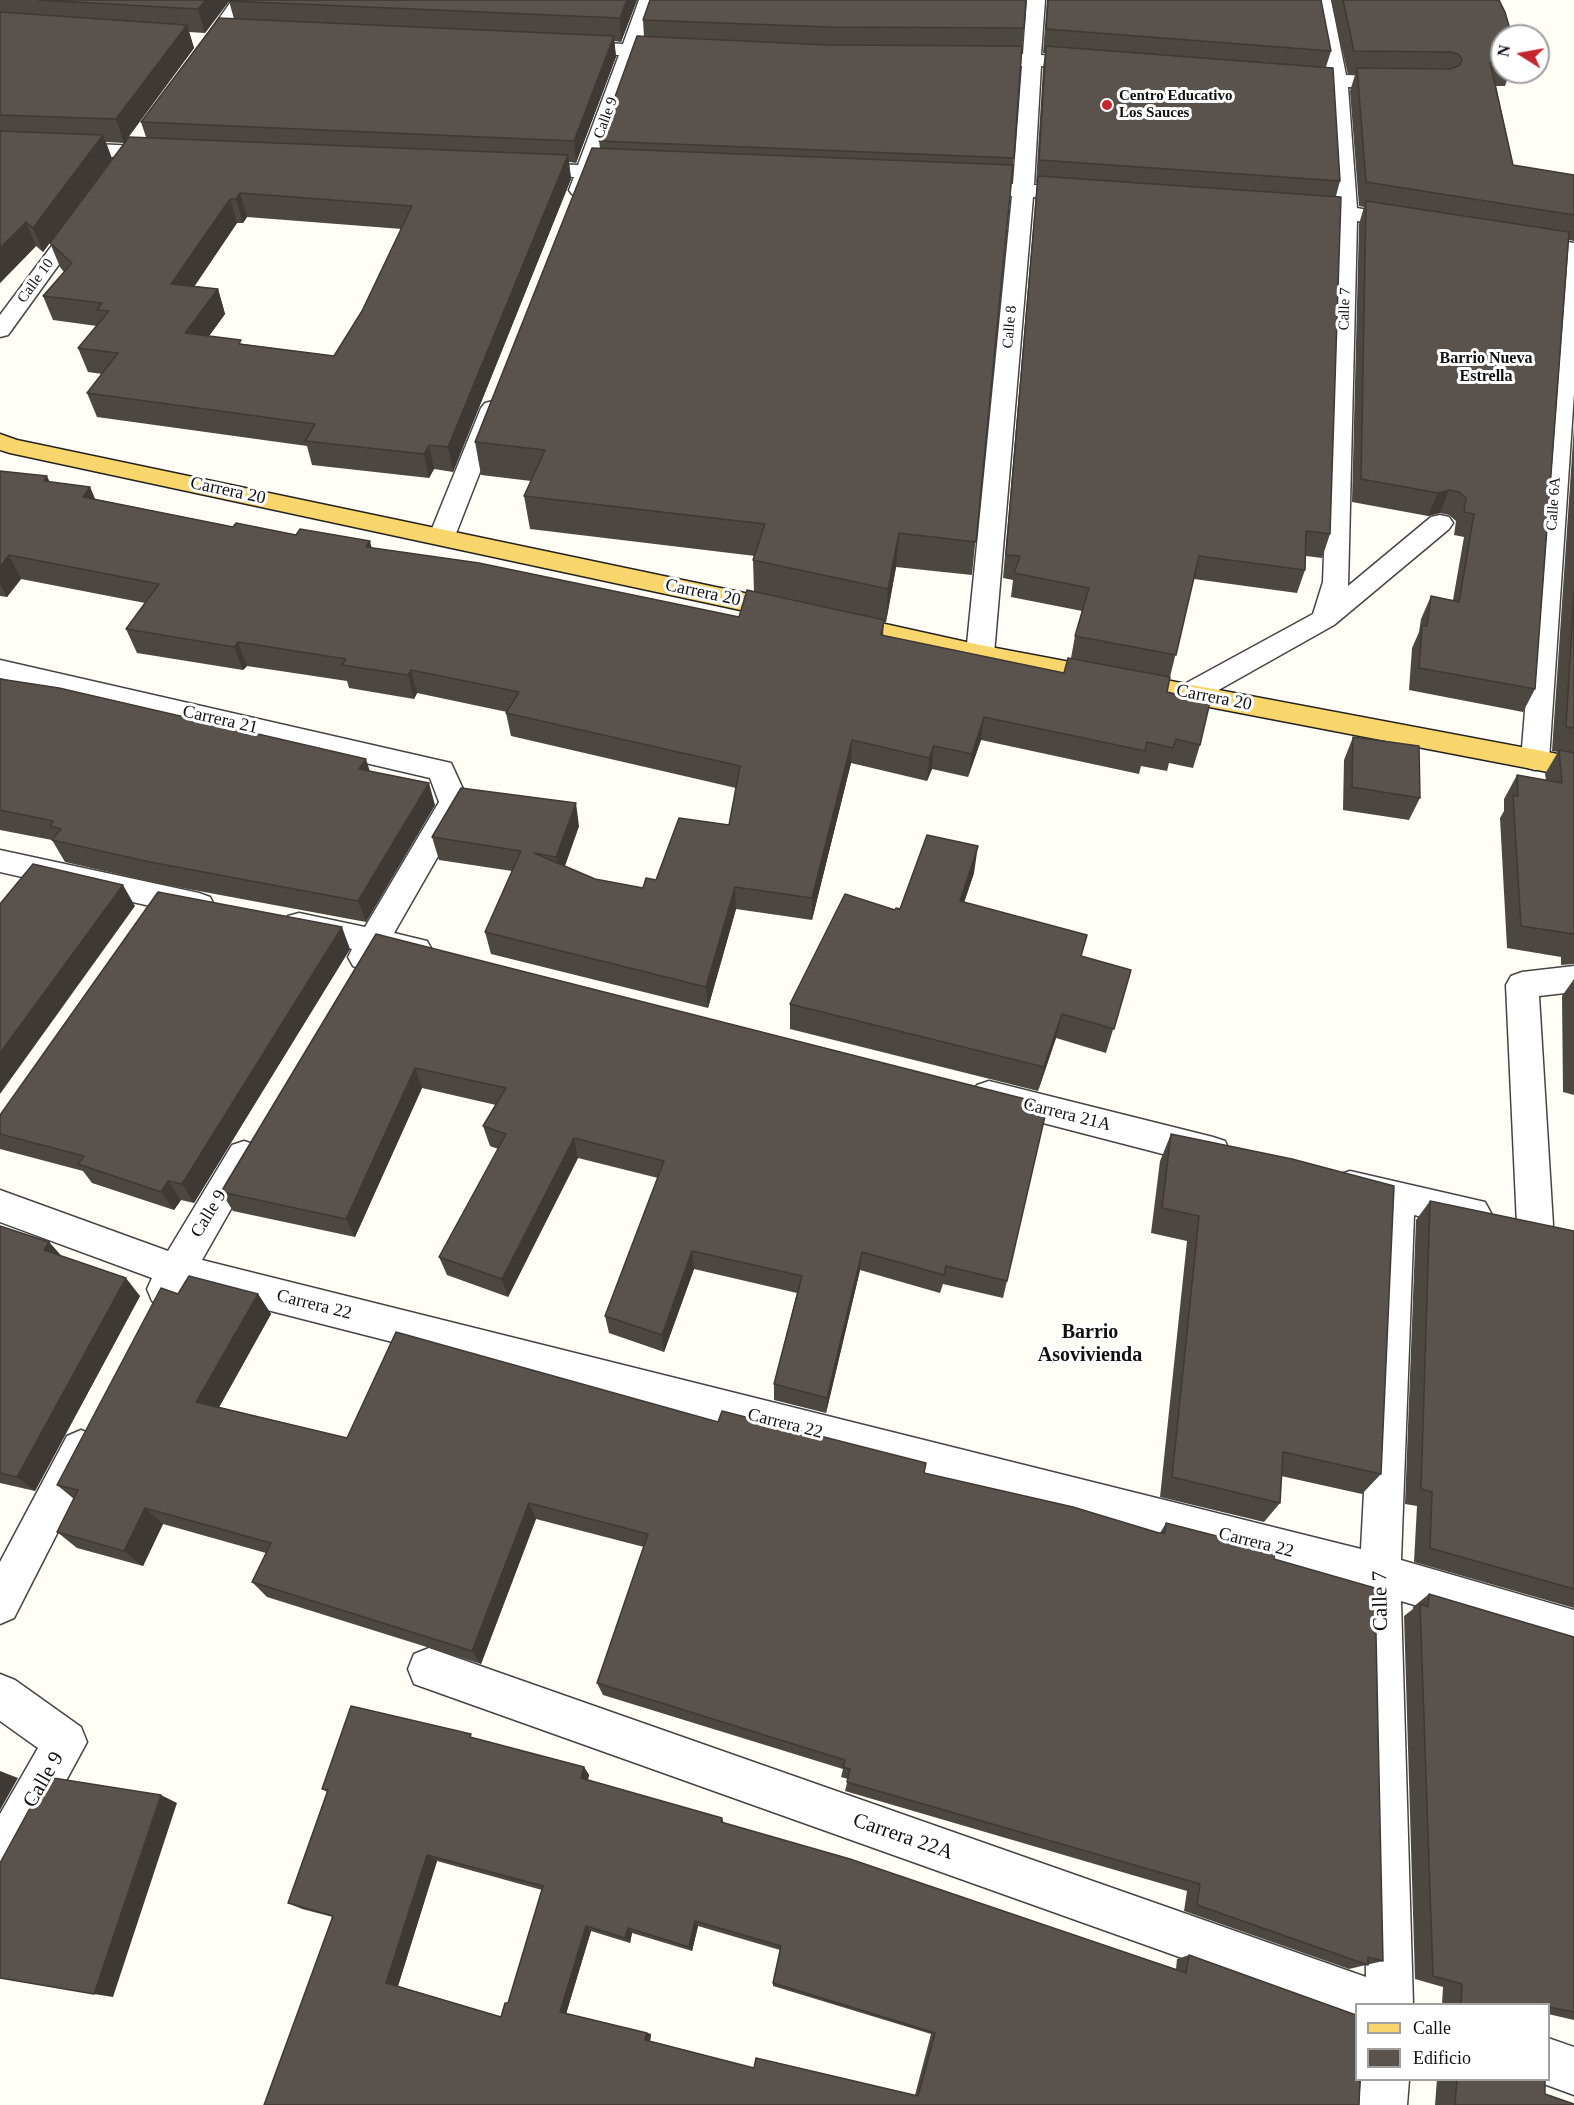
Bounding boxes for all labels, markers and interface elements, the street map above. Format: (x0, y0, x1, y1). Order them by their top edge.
north arrow (1490, 24, 1550, 84)
text: N (1494, 44, 1513, 58)
place label: Centro Educativo Los Sauces (1119, 87, 1232, 122)
street label: Calle 9 (590, 95, 622, 141)
marker: Centro Educativo Los Sauces (1100, 98, 1114, 112)
street label: Calle 10 (14, 255, 58, 307)
street label: Calle 7 (1335, 287, 1355, 331)
street label: Calle 8 (999, 305, 1021, 349)
district label: Barrio Nueva Estrella (1440, 349, 1532, 387)
street label: Carrera 20 (188, 472, 268, 510)
street label: Calle 6A (1543, 477, 1565, 531)
street label: Carrera 20 (663, 574, 743, 612)
street label: Carrera 20 (1174, 680, 1254, 716)
street label: Carrera 21 (180, 701, 260, 739)
street label: Carrera 21A (1021, 1094, 1113, 1136)
street label: Calle 9 (186, 1186, 232, 1242)
street label: Carrera 22 (274, 1285, 354, 1325)
district label: Barrio Asovivienda (1038, 1321, 1142, 1368)
street label: Carrera 22 (745, 1404, 825, 1444)
street label: Carrera 22 (1216, 1523, 1296, 1563)
street label: Calle 7 (1368, 1571, 1394, 1631)
street label: Calle 9 (18, 1748, 70, 1812)
street label: Carrera 22A (850, 1808, 956, 1866)
legend (1355, 2003, 1550, 2081)
text: Calle (1413, 2018, 1451, 2038)
text: Edificio (1413, 2048, 1471, 2068)

